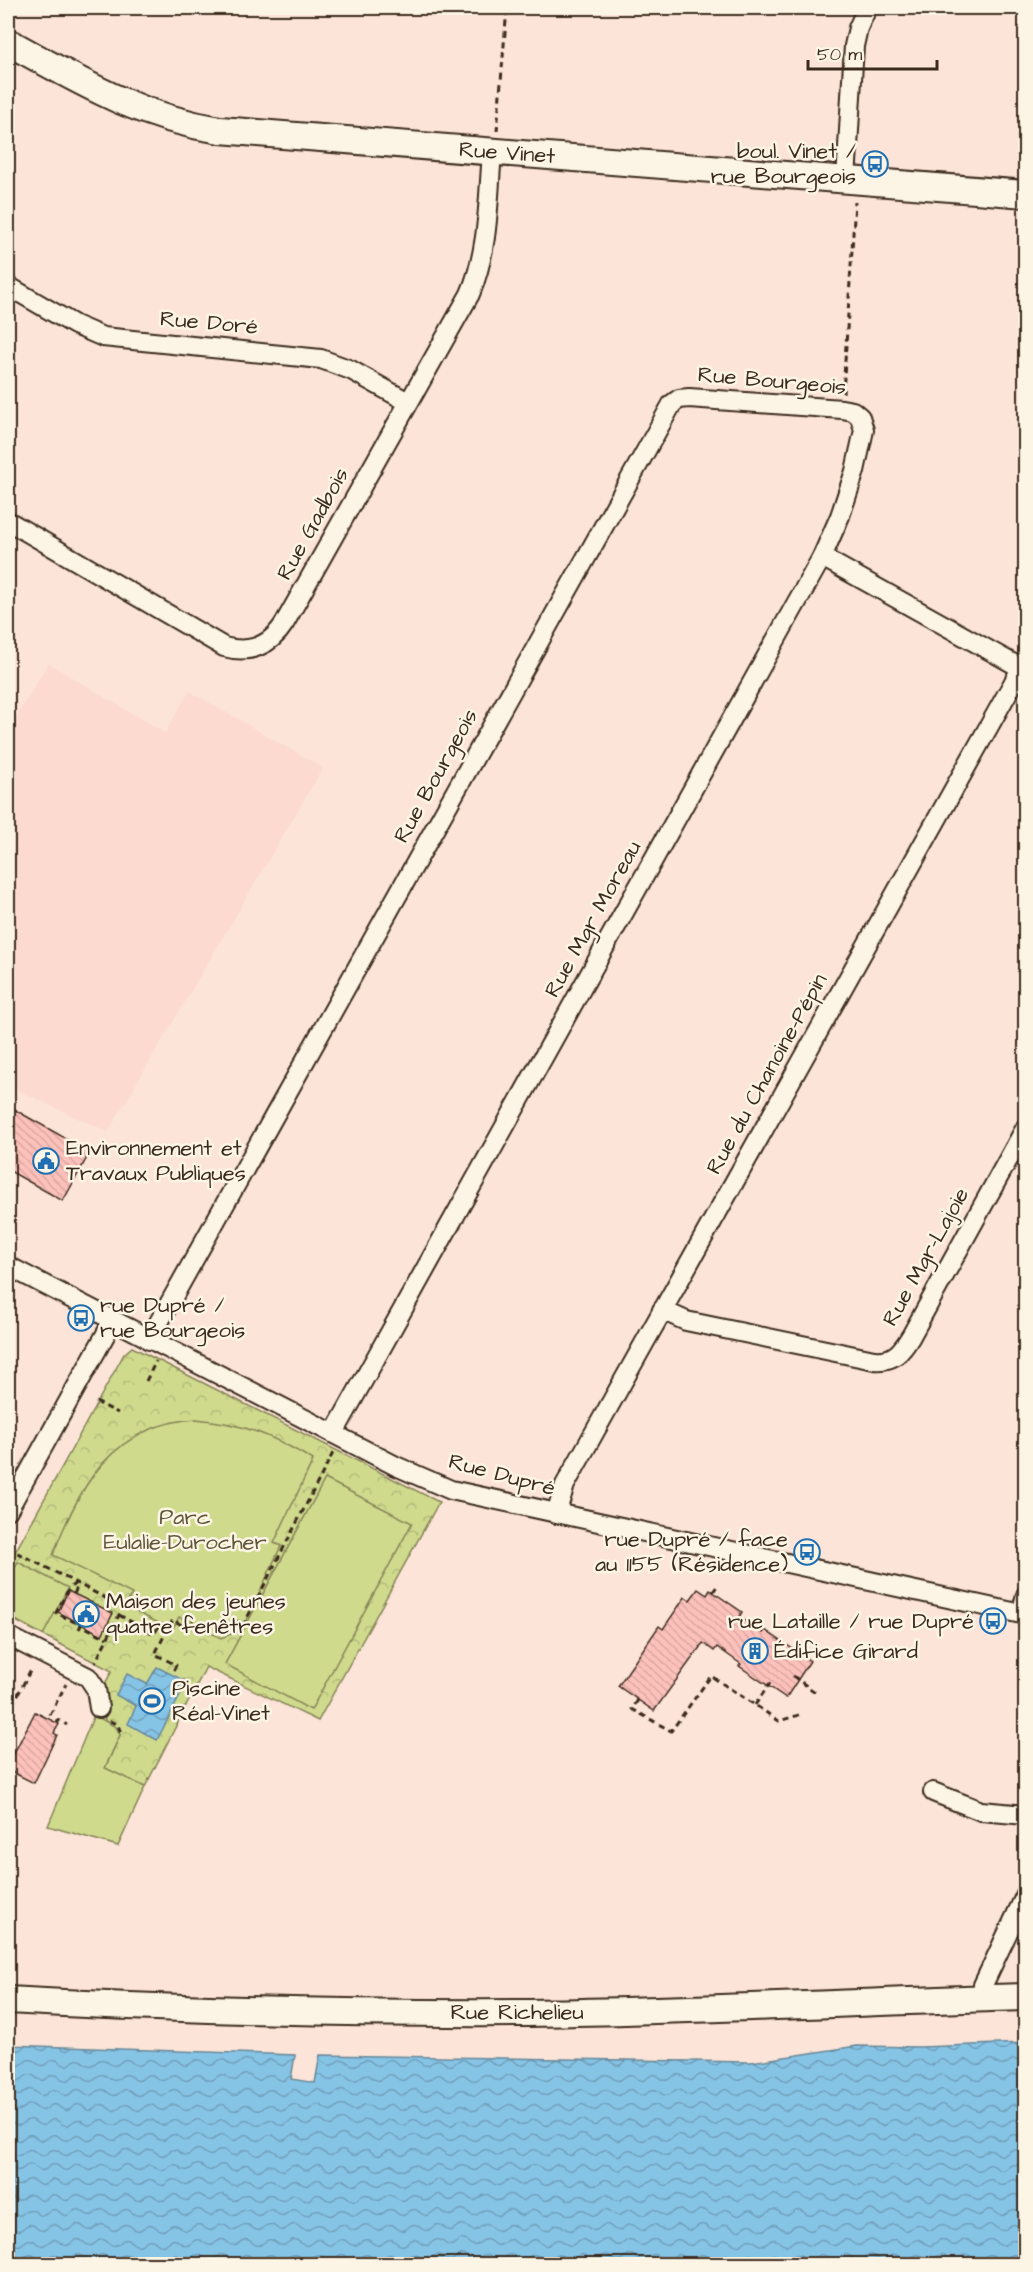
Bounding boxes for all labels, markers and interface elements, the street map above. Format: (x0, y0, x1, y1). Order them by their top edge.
scale bar (808, 33, 937, 71)
text: 50 m (817, 42, 862, 67)
street label: Rue Vinet (458, 134, 556, 172)
place label: boul. Vinet / rue Bourgeois (711, 136, 856, 193)
bus stop icon: boul. Vinet / rue Bourgeois (860, 149, 890, 179)
street label: Rue Doré (159, 303, 259, 343)
street label: Rue Bourgeois (696, 359, 848, 404)
street label: Rue Gadbois (269, 462, 357, 586)
street label: Rue Bourgeois (386, 703, 487, 849)
street label: Rue Mgr Moreau (537, 835, 650, 1004)
street label: Rue du Chanoine-Pépin (699, 968, 835, 1180)
place label: Environnement et Travaux Publiques (66, 1133, 246, 1189)
public building icon: Environnement et Travaux Publiques (31, 1146, 61, 1176)
street label: Rue Mgr-Lajoie (875, 1182, 978, 1332)
place label: rue Dupré / rue Bourgeois (100, 1290, 245, 1347)
bus stop icon: rue Dupré / rue Bourgeois (66, 1303, 96, 1333)
street label: Rue Dupré (445, 1446, 559, 1504)
park label: Parc Eulalie-Durocher (103, 1502, 267, 1558)
place label: rue Dupré / face au 1155 (Résidence) (595, 1524, 788, 1580)
bus stop icon: rue Dupré / face au 1155 (Résidence) (792, 1537, 822, 1567)
place label: Maison des jeunes quatre fenêtres (106, 1586, 286, 1642)
public building icon: Maison des jeunes quatre fenêtres (71, 1599, 101, 1629)
place label: rue Lataille / rue Dupré (728, 1606, 974, 1637)
bus stop icon: rue Lataille / rue Dupré (978, 1606, 1008, 1636)
building icon: Édifice Girard (740, 1636, 770, 1666)
place label: Édifice Girard (774, 1636, 918, 1667)
place label: Piscine Réal-Vinet (172, 1673, 270, 1729)
sports icon: Piscine Réal-Vinet (137, 1686, 167, 1716)
street label: Rue Richelieu (450, 1997, 584, 2028)

